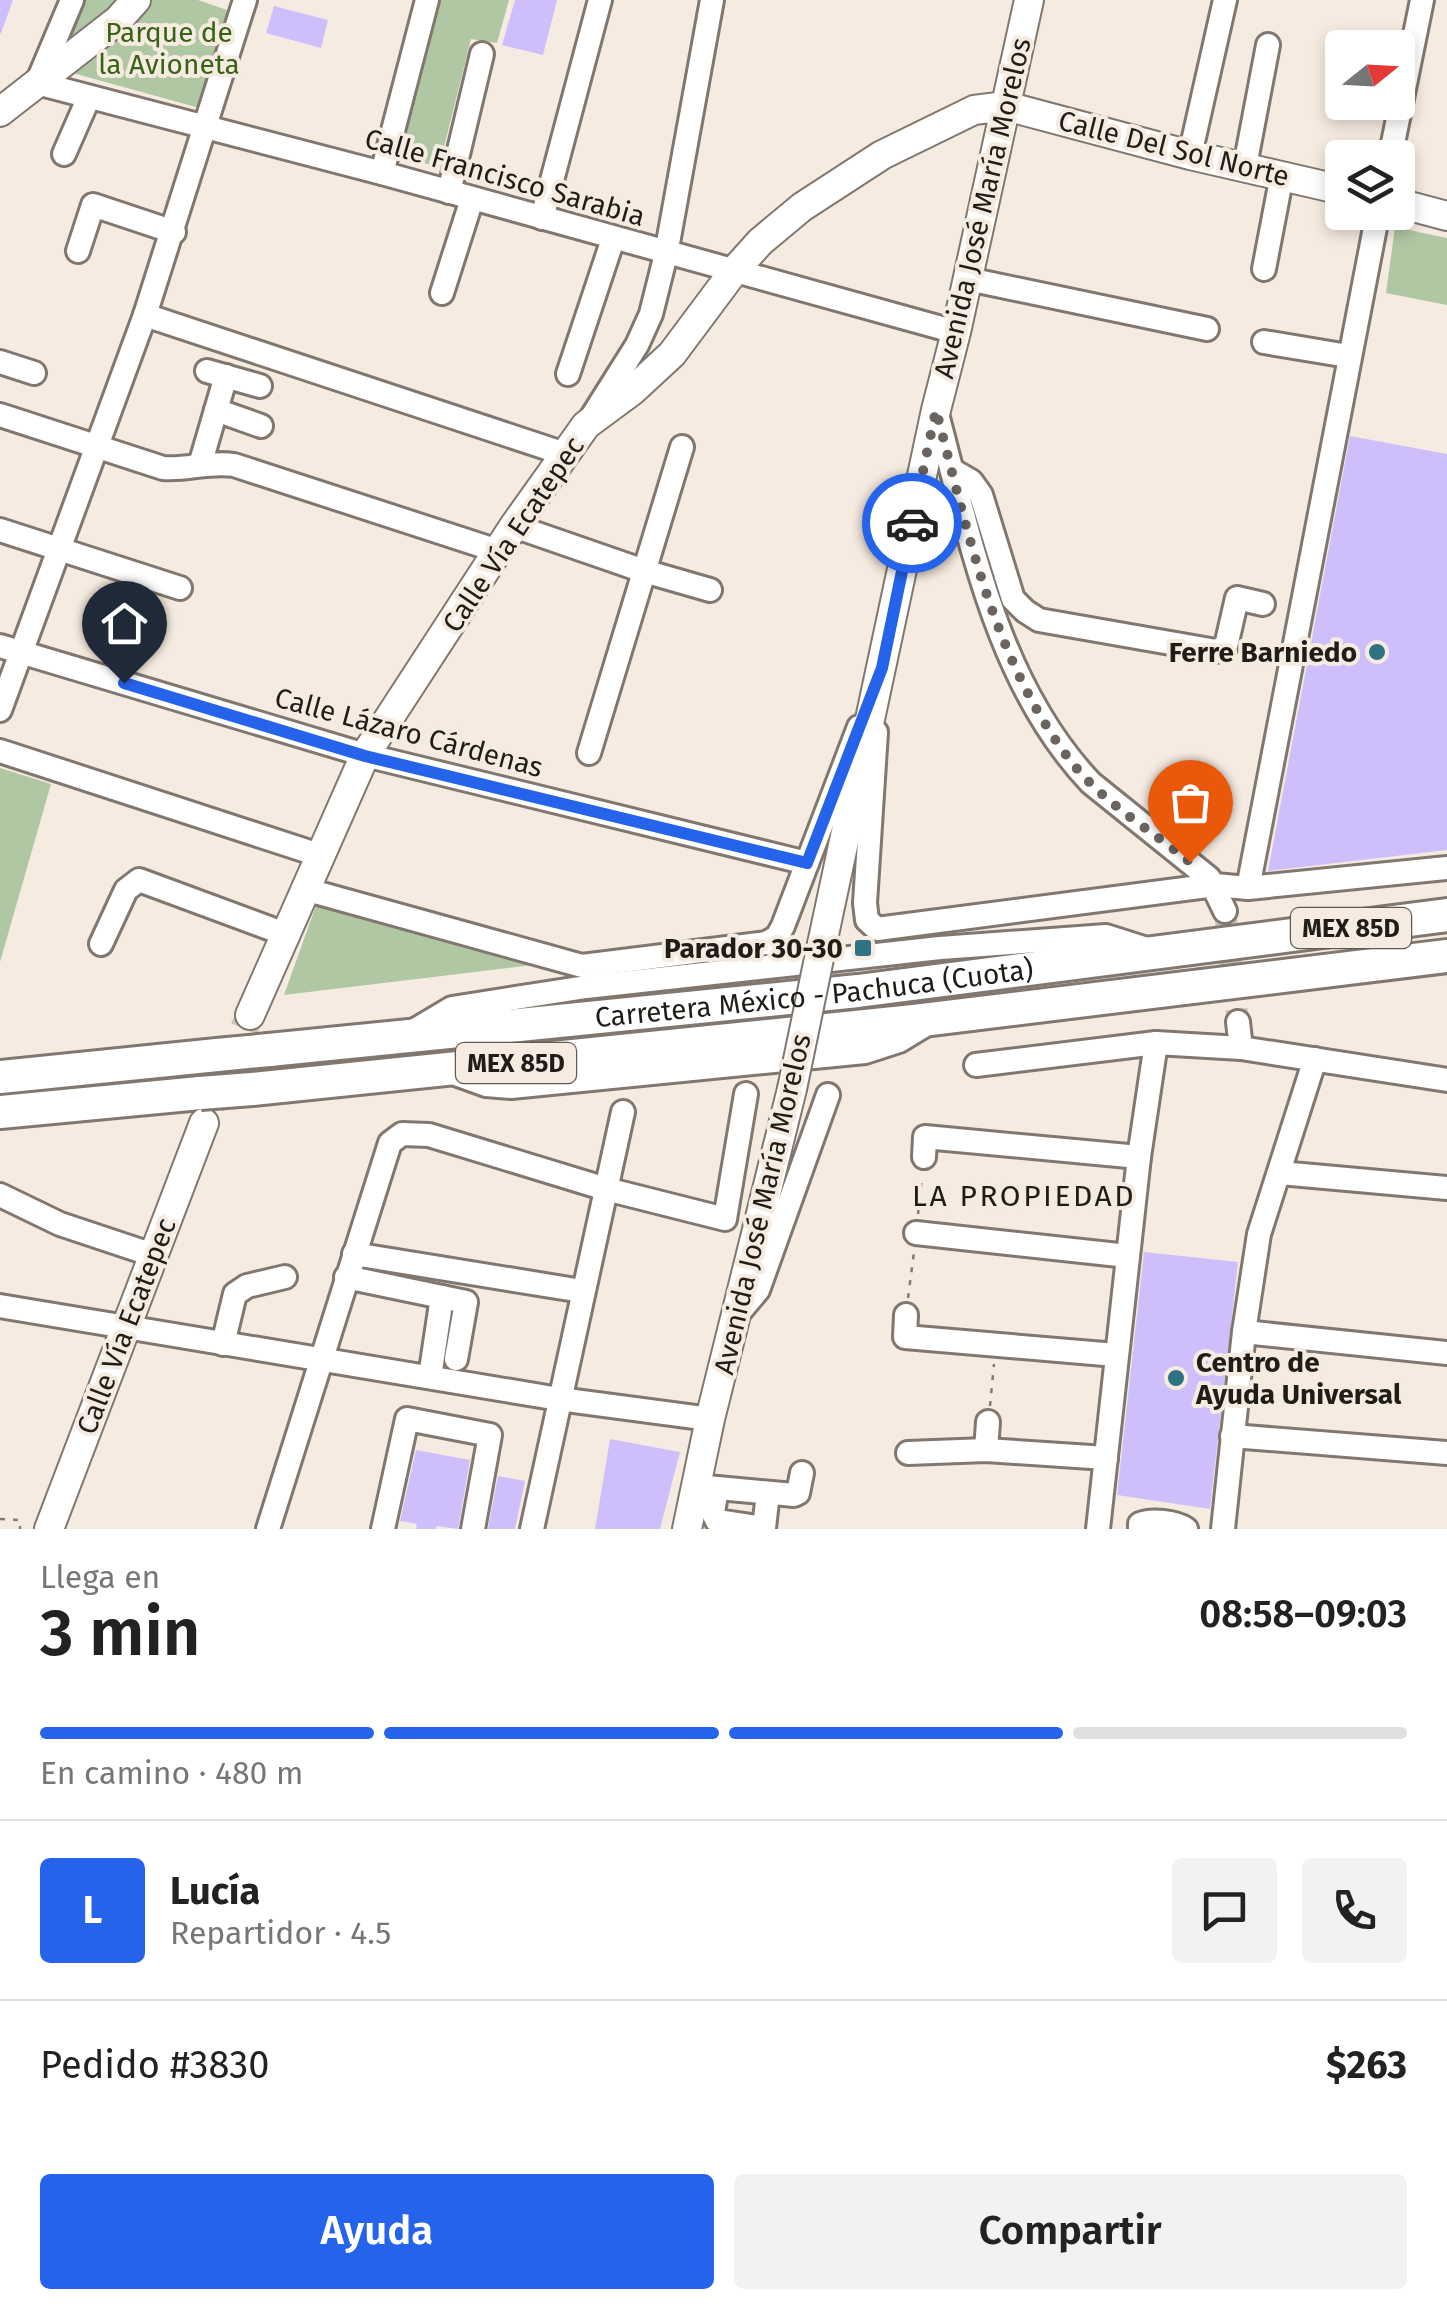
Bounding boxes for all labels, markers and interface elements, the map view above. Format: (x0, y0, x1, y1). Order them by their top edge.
park label: Parque de la Avioneta (98, 16, 240, 81)
north arrow (1325, 30, 1415, 120)
map controls (1325, 30, 1415, 230)
street label: Avenida José María Morelos (927, 35, 1038, 382)
street label: Calle Del Sol Norte (1055, 104, 1293, 193)
street label: Calle Francisco Sarabia (361, 122, 649, 233)
button: layers (1325, 140, 1415, 230)
street label: Calle Vía Ecatepec (436, 430, 591, 638)
courier (862, 473, 962, 573)
icon: car (885, 496, 940, 551)
pin (82, 581, 167, 684)
icon: home (97, 596, 152, 651)
place label: Ferre Barniedo (1169, 636, 1357, 669)
marker: Ferre Barniedo (1366, 641, 1388, 663)
street label: Calle Lázaro Cárdenas (271, 681, 546, 784)
pin (1148, 760, 1233, 863)
icon: bag (1163, 775, 1218, 830)
road number: MEX 85D (1291, 908, 1411, 948)
place label: Parador 30-30 (664, 932, 843, 965)
marker: Parador 30-30 (852, 937, 874, 959)
street label: Carretera México - Pachuca (Cuota) (593, 953, 1035, 1034)
street label: Avenida José María Morelos (707, 1031, 818, 1378)
road number: MEX 85D (456, 1043, 576, 1083)
district label: LA PROPIEDAD (912, 1178, 1136, 1214)
street label: Calle Vía Ecatepec (70, 1214, 183, 1439)
place label: Centro de Ayuda Universal (1195, 1346, 1402, 1411)
marker: Centro de Ayuda Universal (1165, 1367, 1187, 1389)
text: Llega en (40, 1558, 160, 1596)
text: 08:58–09:03 (1199, 1591, 1407, 1637)
text: 3 min (40, 1594, 200, 1672)
text: En camino · 480 m (40, 1754, 303, 1792)
button: chat (1172, 1858, 1277, 1963)
button: phone (1302, 1858, 1407, 1963)
text: Lucía (170, 1868, 260, 1914)
text: L (83, 1887, 102, 1933)
text: Repartidor · 4.5 (170, 1914, 391, 1952)
text: Pedido #3830 (40, 2042, 270, 2088)
text: $263 (1326, 2042, 1407, 2088)
button: Ayuda (40, 2174, 714, 2289)
button: Compartir (734, 2174, 1407, 2289)

